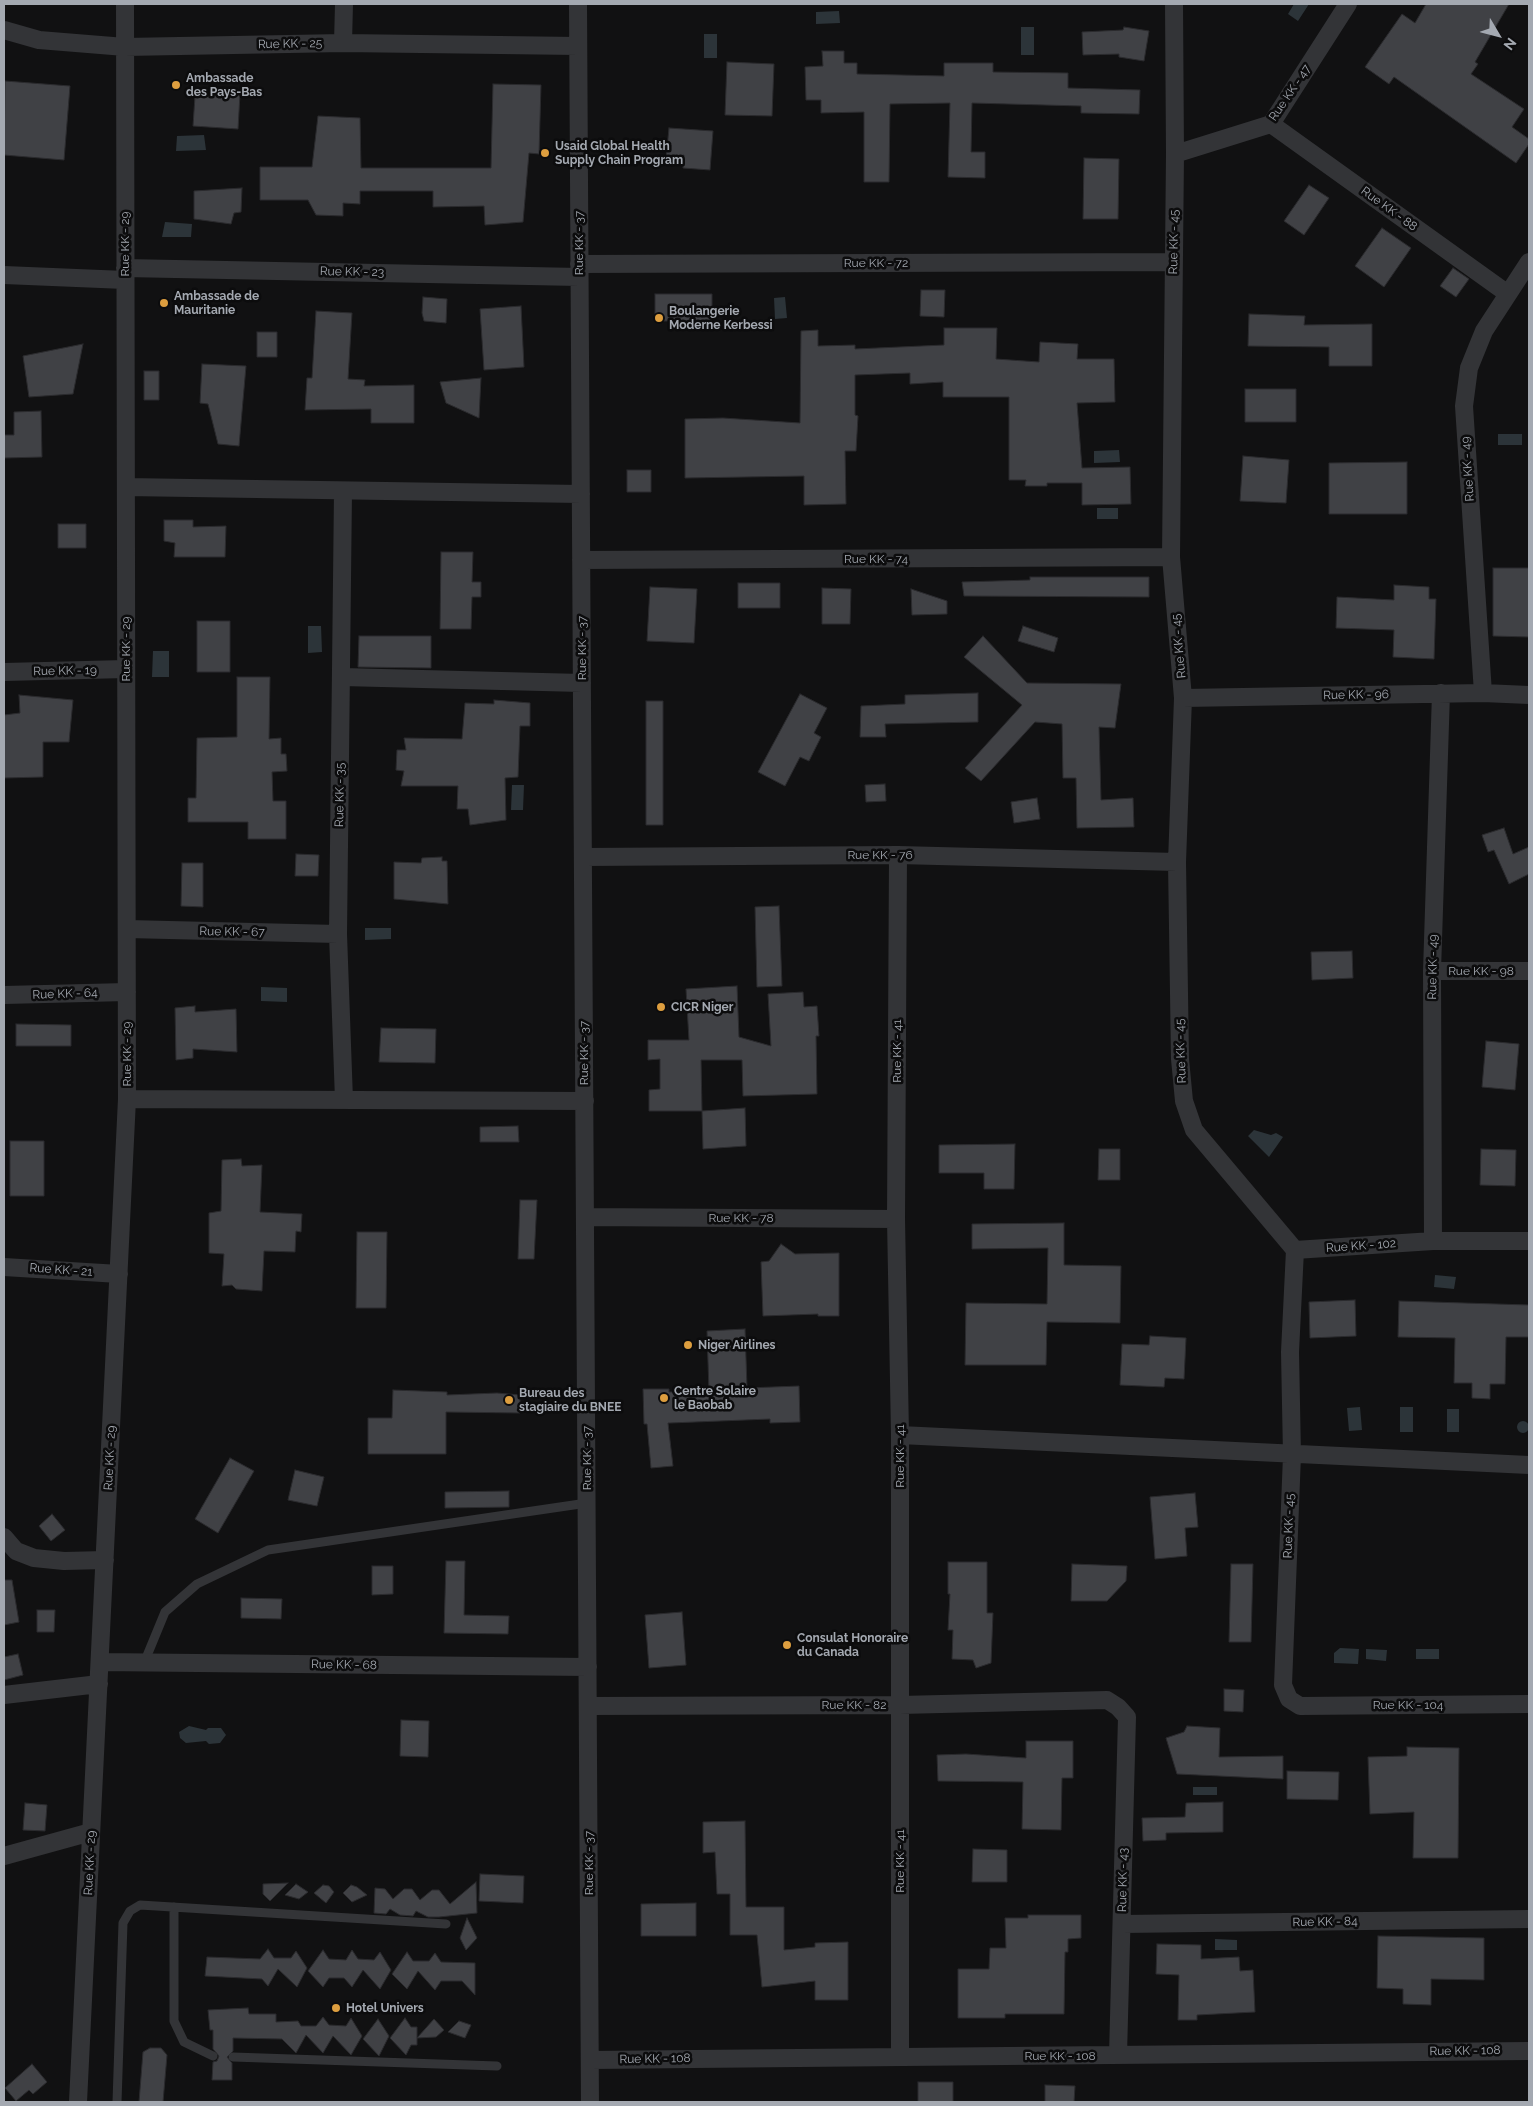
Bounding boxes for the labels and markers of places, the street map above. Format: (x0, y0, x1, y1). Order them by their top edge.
place label: Ambassade des Pays-Bas (186, 71, 262, 99)
marker: Ambassade des Pays-Bas (170, 79, 182, 91)
place label: Usaid Global Health Supply Chain Program (555, 139, 683, 167)
marker: Usaid Global Health Supply Chain Program (539, 147, 551, 159)
place label: Ambassade de Mauritanie (174, 289, 259, 317)
marker: Ambassade de Mauritanie (158, 297, 170, 309)
place label: Boulangerie Moderne Kerbessi (669, 304, 773, 332)
marker: Boulangerie Moderne Kerbessi (653, 312, 665, 324)
place label: CICR Niger (671, 1000, 733, 1014)
marker: CICR Niger (655, 1001, 667, 1013)
place label: Niger Airlines (698, 1338, 776, 1352)
marker: Niger Airlines (682, 1339, 694, 1351)
place label: Centre Solaire le Baobab (674, 1384, 756, 1412)
place label: Bureau des stagiaire du BNEE (519, 1386, 621, 1414)
marker: Centre Solaire le Baobab (658, 1392, 670, 1404)
marker: Bureau des stagiaire du BNEE (503, 1394, 515, 1406)
place label: Consulat Honoraire du Canada (797, 1631, 908, 1659)
marker: Consulat Honoraire du Canada (781, 1639, 793, 1651)
place label: Hotel Univers (346, 2001, 424, 2015)
marker: Hotel Univers (330, 2002, 342, 2014)

